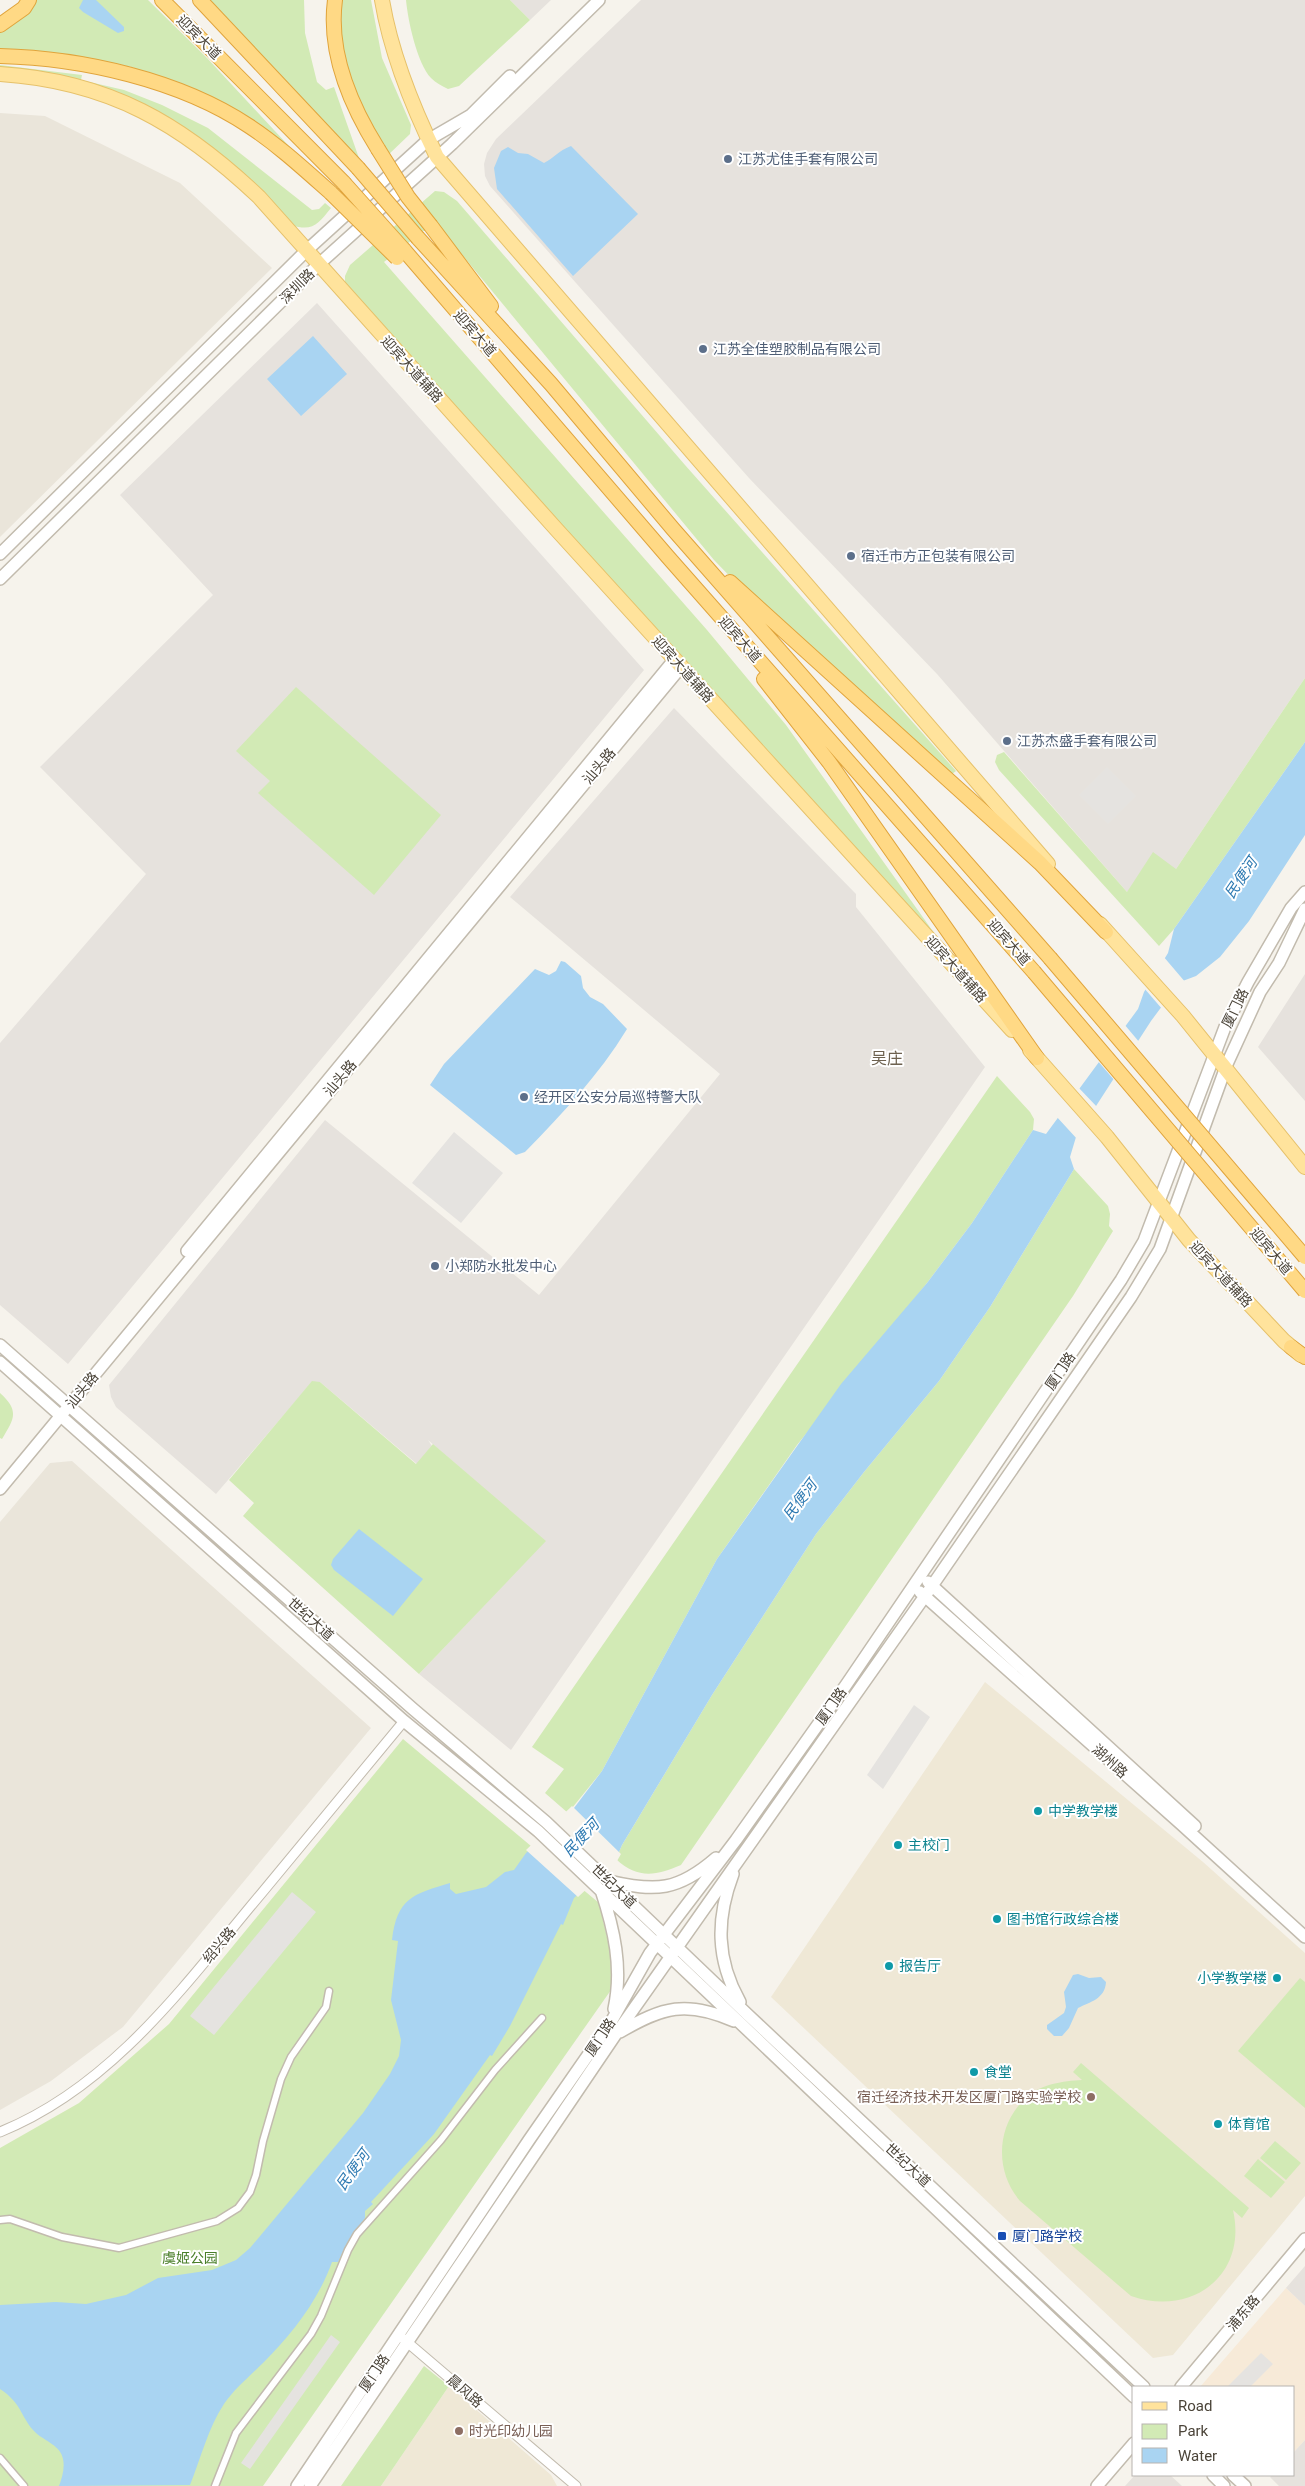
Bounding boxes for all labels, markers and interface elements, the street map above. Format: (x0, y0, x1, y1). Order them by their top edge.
street label: 迎宾大道 (174, 12, 224, 62)
place label: 江苏尤佳手套有限公司 (738, 151, 878, 167)
marker: 江苏尤佳手套有限公司 (722, 153, 734, 165)
street label: 深圳路 (276, 265, 318, 307)
street label: 迎宾大道 (451, 307, 499, 359)
street label: 迎宾大道辅路 (378, 332, 446, 406)
place label: 江苏全佳塑胶制品有限公司 (713, 341, 881, 357)
marker: 江苏全佳塑胶制品有限公司 (697, 343, 709, 355)
place label: 宿迁市方正包装有限公司 (861, 548, 1015, 564)
marker: 宿迁市方正包装有限公司 (845, 550, 857, 562)
street label: 迎宾大道 (716, 613, 764, 665)
street label: 迎宾大道辅路 (649, 632, 717, 706)
place label: 江苏杰盛手套有限公司 (1017, 733, 1157, 749)
marker: 江苏杰盛手套有限公司 (1001, 735, 1013, 747)
street label: 汕头路 (579, 745, 619, 787)
water label: 民便河 (1221, 852, 1263, 902)
street label: 迎宾大道 (985, 916, 1033, 968)
street label: 迎宾大道辅路 (922, 932, 990, 1006)
street label: 厦门路 (1219, 986, 1251, 1030)
district label: 吴庄 (871, 1049, 903, 1068)
street label: 汕头路 (320, 1057, 360, 1099)
place label: 经开区公安分局巡特警大队 (534, 1089, 702, 1105)
marker: 经开区公安分局巡特警大队 (518, 1091, 530, 1103)
street label: 迎宾大道 (1247, 1224, 1295, 1278)
street label: 迎宾大道辅路 (1187, 1238, 1255, 1310)
place label: 小郑防水批发中心 (445, 1258, 557, 1274)
marker: 小郑防水批发中心 (429, 1260, 441, 1272)
street label: 厦门路 (1042, 1349, 1078, 1393)
street label: 汕头路 (63, 1369, 101, 1411)
water label: 民便河 (779, 1474, 823, 1523)
street label: 世纪大道 (285, 1594, 337, 1644)
street label: 厦门路 (812, 1684, 850, 1728)
street label: 湖州路 (1089, 1741, 1131, 1781)
place label: 中学教学楼 (1048, 1803, 1118, 1819)
marker: 中学教学楼 (1032, 1805, 1044, 1817)
water label: 民便河 (559, 1813, 605, 1861)
place label: 主校门 (908, 1837, 950, 1853)
marker: 主校门 (892, 1839, 904, 1851)
street label: 世纪大道 (588, 1861, 640, 1911)
place label: 图书馆行政综合楼 (1007, 1911, 1119, 1927)
marker: 图书馆行政综合楼 (991, 1913, 1003, 1925)
street label: 绍兴路 (199, 1924, 239, 1966)
place label: 报告厅 (899, 1958, 941, 1974)
marker: 报告厅 (883, 1960, 895, 1972)
place label: 小学教学楼 (1197, 1970, 1267, 1986)
marker: 小学教学楼 (1271, 1972, 1283, 1984)
street label: 厦门路 (582, 2015, 618, 2059)
place label: 食堂 (984, 2064, 1012, 2080)
marker: 食堂 (968, 2066, 980, 2078)
place label: 宿迁经济技术开发区厦门路实验学校 (857, 2089, 1081, 2105)
marker: 宿迁经济技术开发区厦门路实验学校 (1085, 2091, 1097, 2103)
place label: 体育馆 (1228, 2116, 1270, 2132)
marker: 体育馆 (1212, 2118, 1224, 2130)
street label: 世纪大道 (882, 2140, 934, 2190)
water label: 民便河 (332, 2144, 375, 2193)
place label: 厦门路学校 (1012, 2228, 1082, 2244)
marker: 厦门路学校 (996, 2230, 1008, 2242)
park label: 虞姬公园 (162, 2250, 218, 2266)
street label: 浦东路 (1223, 2292, 1263, 2334)
street label: 厦门路 (356, 2351, 392, 2395)
street label: 晨风路 (444, 2371, 486, 2411)
legend (1132, 2386, 1295, 2476)
text: Road (1178, 2397, 1212, 2415)
text: Park (1178, 2422, 1209, 2440)
place label: 时光印幼儿园 (469, 2423, 553, 2439)
marker: 时光印幼儿园 (453, 2425, 465, 2437)
text: Water (1178, 2447, 1217, 2465)

